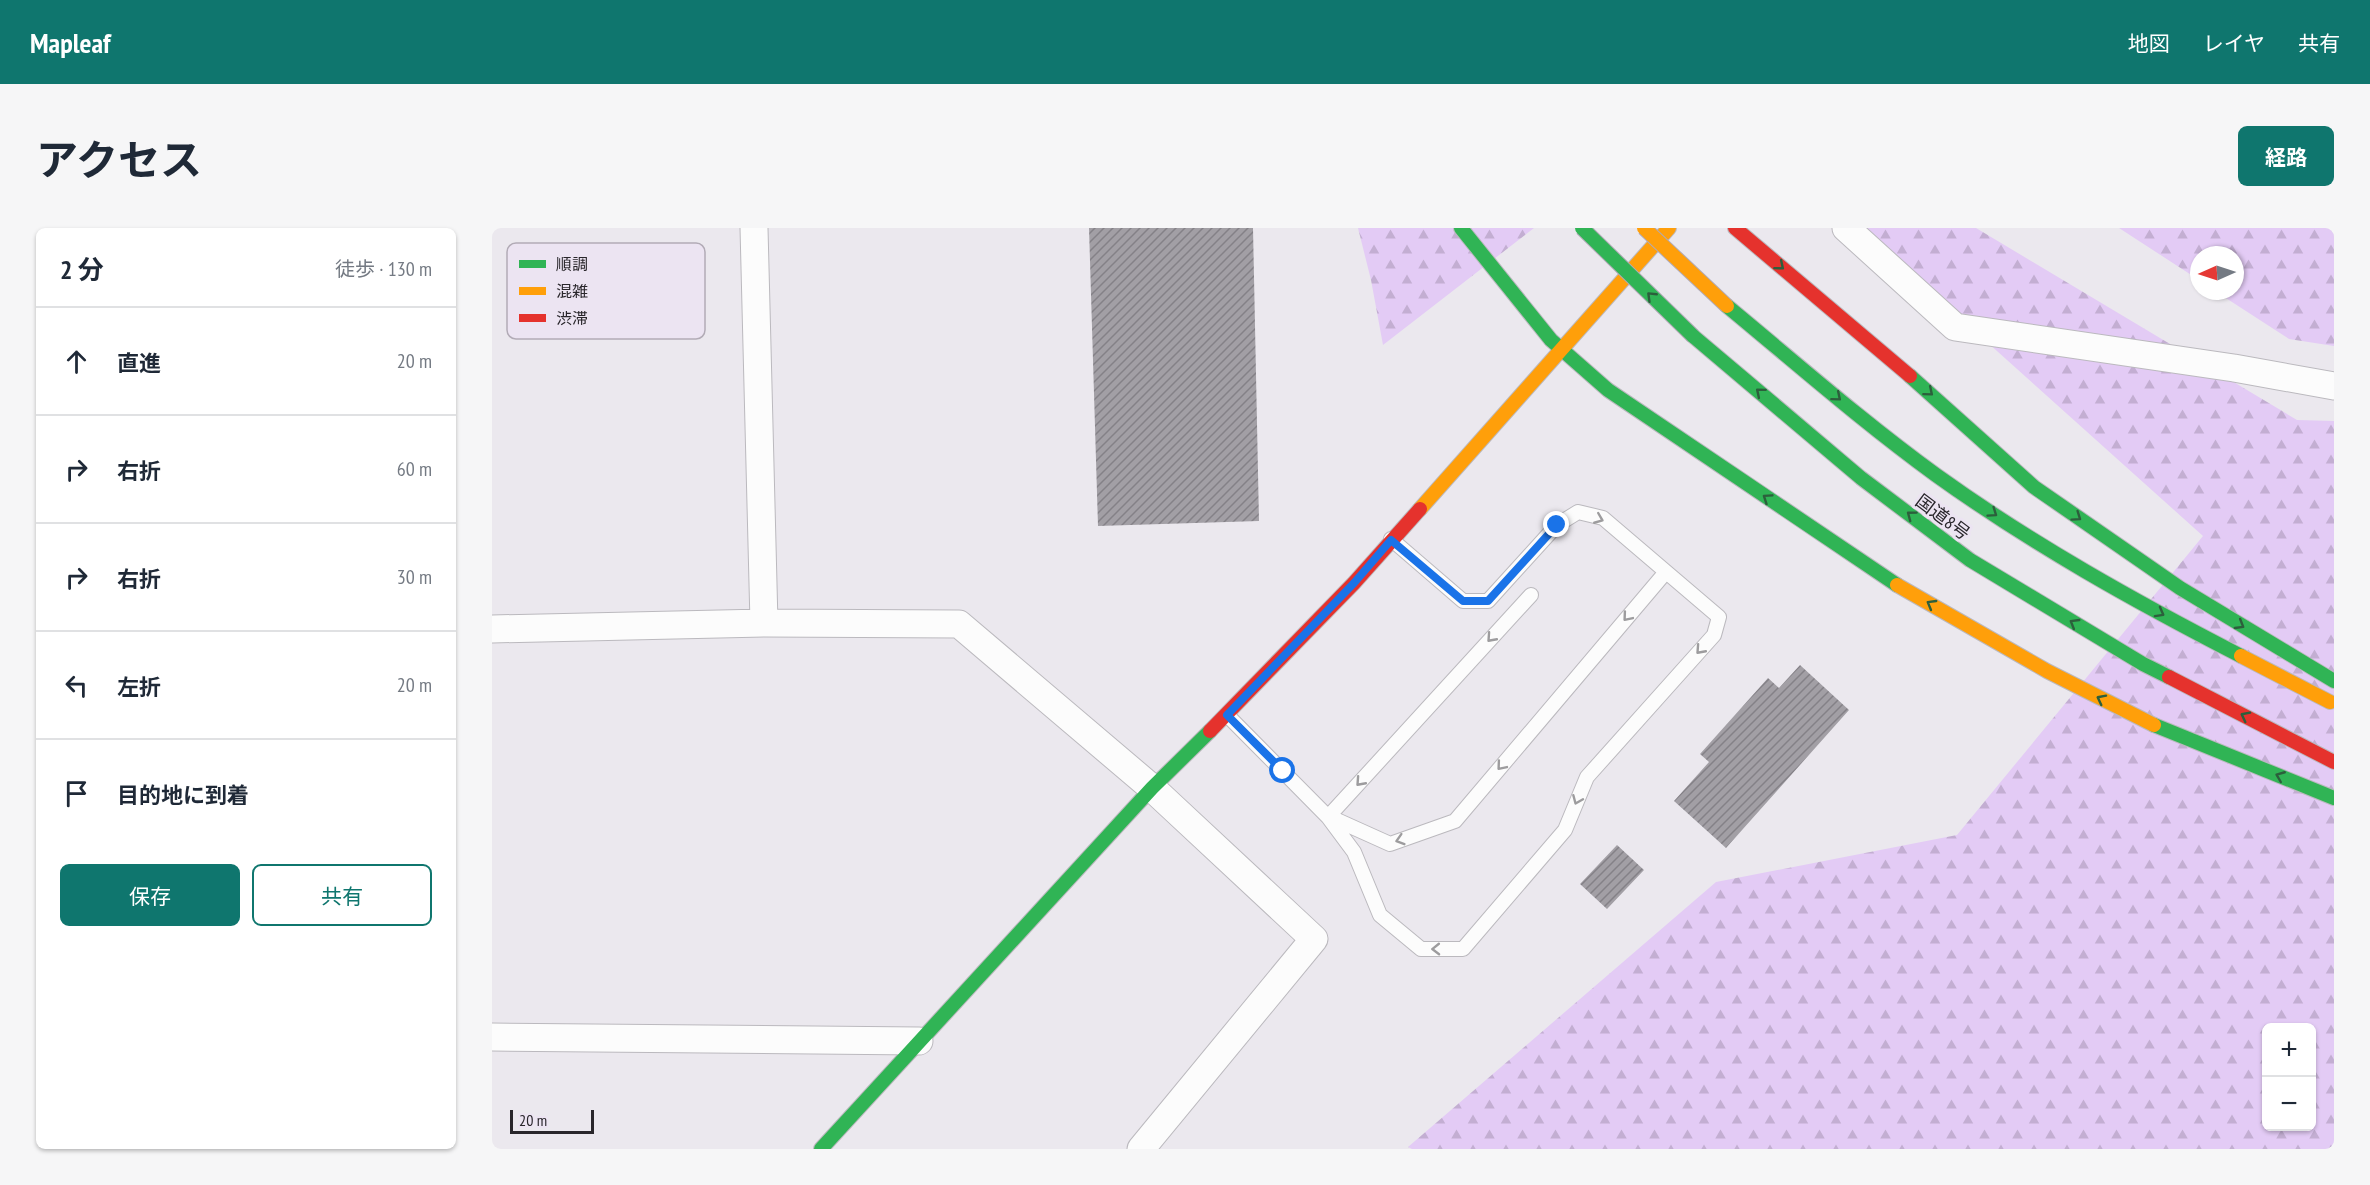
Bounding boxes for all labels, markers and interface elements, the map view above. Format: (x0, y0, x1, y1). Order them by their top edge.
text: Mapleaf (30, 24, 111, 61)
text: 地図 (2128, 30, 2170, 57)
text: レイヤ (2203, 30, 2265, 57)
text: 共有 (2298, 30, 2340, 57)
button: 経路 (2238, 126, 2334, 186)
text: アクセス (36, 132, 202, 187)
legend (507, 243, 705, 339)
north arrow (2190, 246, 2244, 300)
text: 2 分 (60, 253, 104, 286)
text: 順調 (556, 254, 588, 274)
text: 徒歩 · 130 m (335, 256, 432, 282)
one-way arrow (1773, 259, 1784, 270)
text: 混雑 (556, 281, 588, 301)
one-way arrow (1648, 292, 1659, 303)
text: 渋滞 (556, 308, 588, 328)
icon: ahead (60, 345, 93, 378)
text: 20 m (397, 348, 432, 374)
text: 直進 (117, 349, 161, 377)
one-way arrow (1922, 384, 1933, 395)
one-way arrow (1756, 389, 1767, 400)
one-way arrow (1830, 390, 1841, 401)
icon: right (60, 453, 93, 486)
text: 60 m (397, 456, 432, 482)
text: 右折 (117, 457, 161, 485)
street label: 国道8号 (1911, 489, 1975, 545)
one-way arrow (1763, 494, 1774, 505)
one-way arrow (1987, 506, 1998, 517)
one-way arrow (2071, 510, 2082, 521)
route end (1543, 511, 1569, 537)
one-way arrow (1593, 511, 1603, 524)
one-way arrow (1907, 512, 1918, 523)
icon: right (60, 561, 93, 594)
text: 30 m (397, 564, 432, 590)
text: 右折 (117, 565, 161, 593)
one-way arrow (1926, 600, 1937, 611)
one-way arrow (2154, 606, 2165, 617)
one-way arrow (1624, 610, 1635, 621)
one-way arrow (2234, 617, 2244, 629)
one-way arrow (2070, 618, 2080, 630)
one-way arrow (1487, 631, 1498, 642)
one-way arrow (1696, 643, 1707, 654)
icon: left (60, 669, 93, 702)
text: 20 m (397, 672, 432, 698)
text: 左折 (117, 673, 161, 701)
one-way arrow (2096, 694, 2107, 706)
one-way arrow (2240, 712, 2251, 723)
route start (1269, 757, 1295, 783)
one-way arrow (1498, 759, 1509, 770)
one-way arrow (2275, 771, 2286, 783)
one-way arrow (1356, 775, 1367, 786)
icon: arrive (60, 777, 93, 810)
text: 目的地に到着 (117, 781, 249, 809)
one-way arrow (1572, 794, 1584, 805)
one-way arrow (1395, 833, 1406, 846)
button: 保存 (60, 864, 240, 926)
button: 共有 (252, 864, 432, 926)
one-way arrow (1431, 943, 1440, 955)
map controls (2262, 1023, 2316, 1131)
button: + (2262, 1023, 2316, 1077)
button: − (2262, 1077, 2316, 1131)
scale bar (510, 1107, 594, 1134)
text: 20 m (519, 1110, 547, 1130)

